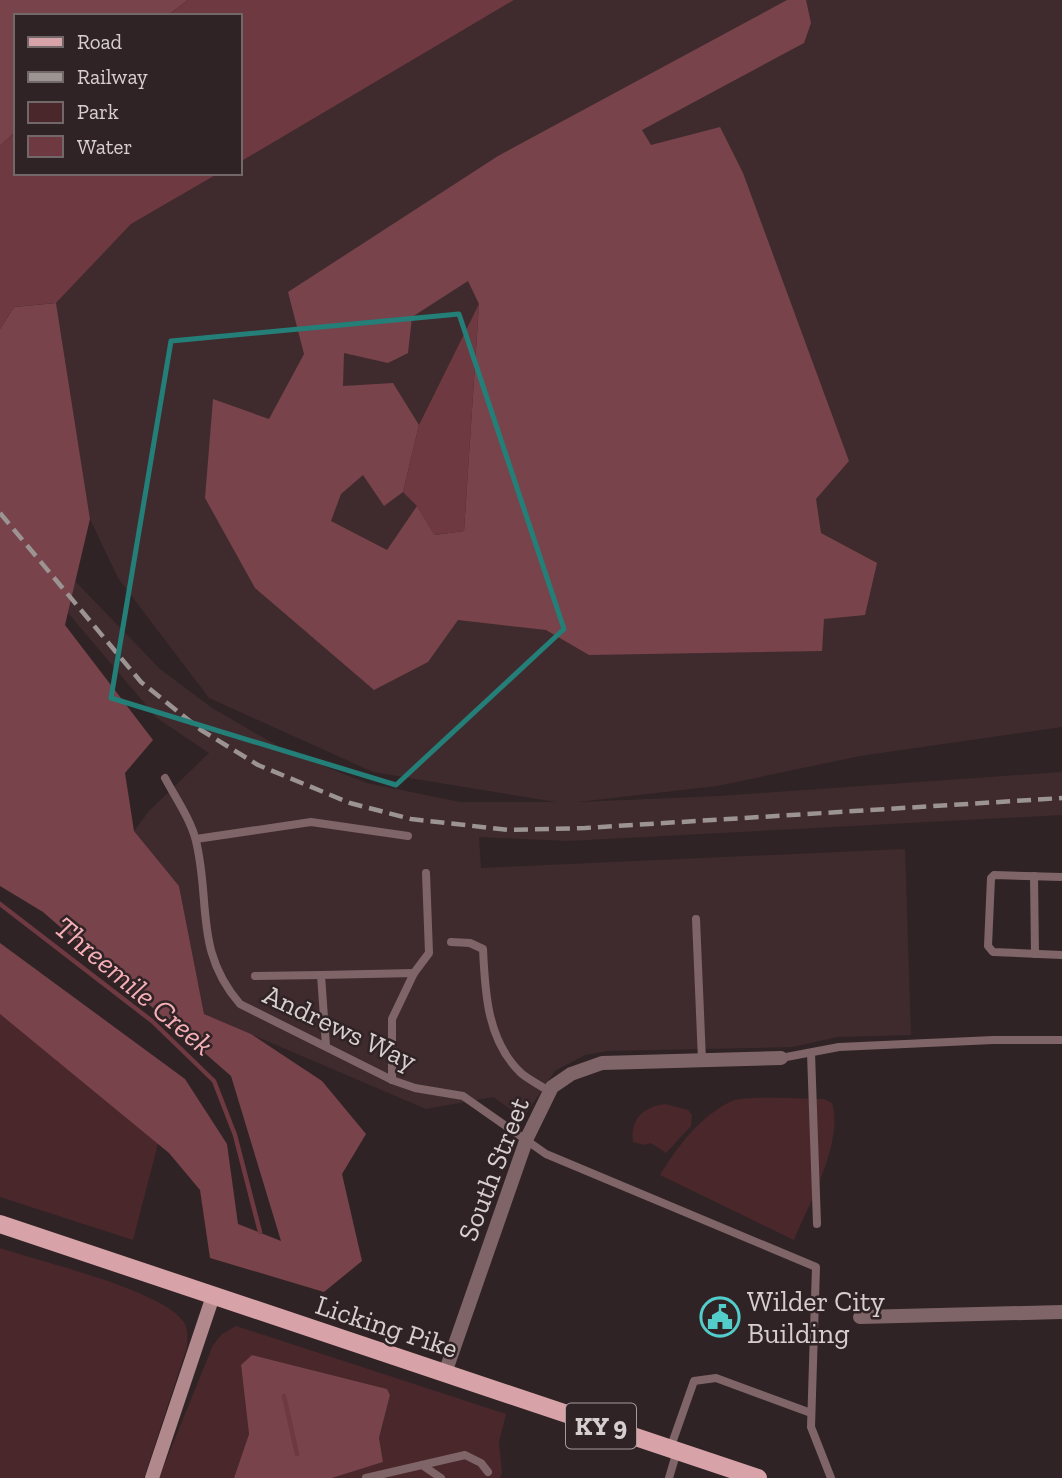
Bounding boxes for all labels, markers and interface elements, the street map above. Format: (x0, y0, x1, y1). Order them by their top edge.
legend (14, 14, 242, 175)
text: Road (77, 29, 123, 54)
text: Railway (77, 64, 148, 89)
text: Park (77, 99, 119, 124)
text: Water (77, 134, 132, 159)
water label: Threemile Creek (47, 909, 221, 1063)
street label: Andrews Way (258, 978, 422, 1078)
street label: South Street (451, 1092, 536, 1246)
place label: Wilder City Building (747, 1285, 885, 1350)
street label: Licking Pike (312, 1288, 462, 1365)
public building icon: Wilder City Building (699, 1296, 741, 1338)
road number: KY 9 (566, 1404, 636, 1448)

